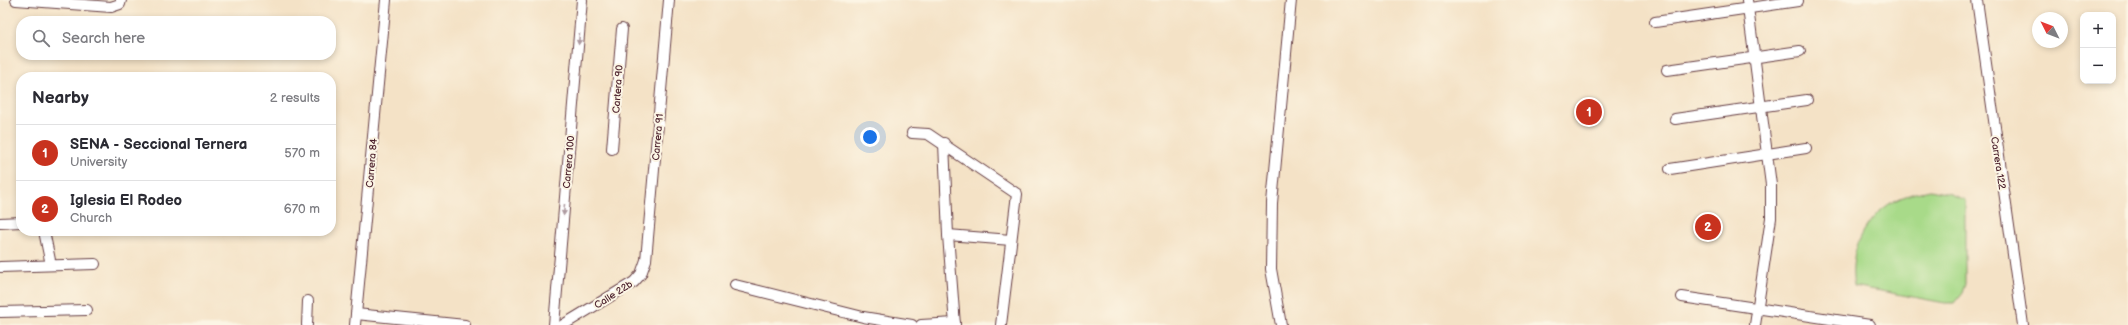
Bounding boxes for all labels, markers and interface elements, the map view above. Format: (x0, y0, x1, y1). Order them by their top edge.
north arrow (2032, 12, 2068, 48)
map controls (2080, 12, 2116, 84)
button: + (2080, 12, 2116, 48)
search box (16, 16, 336, 60)
icon: search (30, 27, 52, 49)
text: Search here (62, 29, 145, 48)
one-way arrow (575, 33, 582, 45)
button: − (2080, 48, 2116, 84)
street label: Cartera 90 (610, 64, 626, 114)
text: Nearby (32, 88, 89, 108)
text: 2 results (270, 90, 320, 106)
pin: 1 (1576, 97, 1602, 127)
street label: Carrera 91 (650, 113, 666, 161)
your location (860, 127, 880, 147)
text: SENA - Seccional Ternera (70, 135, 247, 154)
street label: Carrera 100 (561, 135, 577, 189)
street label: Carrera 122 (1988, 136, 2008, 190)
street label: Carrera 84 (364, 138, 380, 188)
text: 1 (42, 145, 48, 161)
text: 570 m (284, 145, 320, 161)
text: University (70, 154, 127, 170)
text: Iglesia El Rodeo (70, 191, 182, 210)
text: 2 (41, 201, 49, 217)
text: 670 m (284, 201, 320, 217)
one-way arrow (561, 204, 567, 216)
text: Church (70, 210, 112, 226)
pin: 2 (1695, 212, 1721, 242)
street label: Calle 22b (592, 278, 635, 312)

